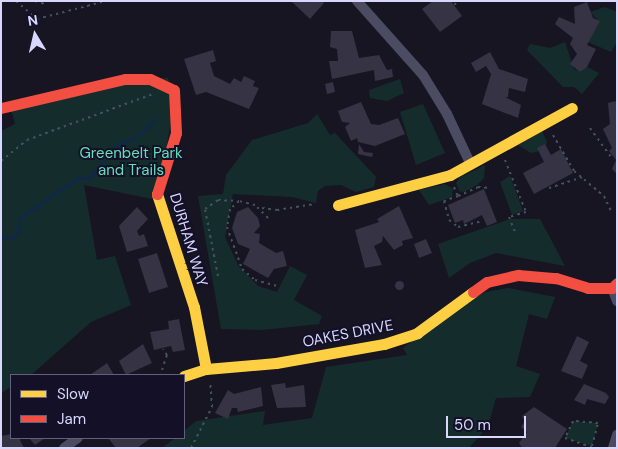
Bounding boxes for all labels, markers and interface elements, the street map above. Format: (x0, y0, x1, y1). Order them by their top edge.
north arrow (10, 10, 60, 60)
text: N (26, 10, 39, 30)
park label: Greenbelt Park and Trails (79, 144, 183, 179)
street label: DURHAM WAY (165, 191, 211, 289)
street label: OAKES DRIVE (301, 316, 395, 352)
legend (10, 374, 185, 439)
text: Slow (57, 384, 89, 404)
scale bar (448, 406, 528, 438)
text: Jam (57, 409, 86, 429)
text: 50 m (454, 415, 491, 435)

